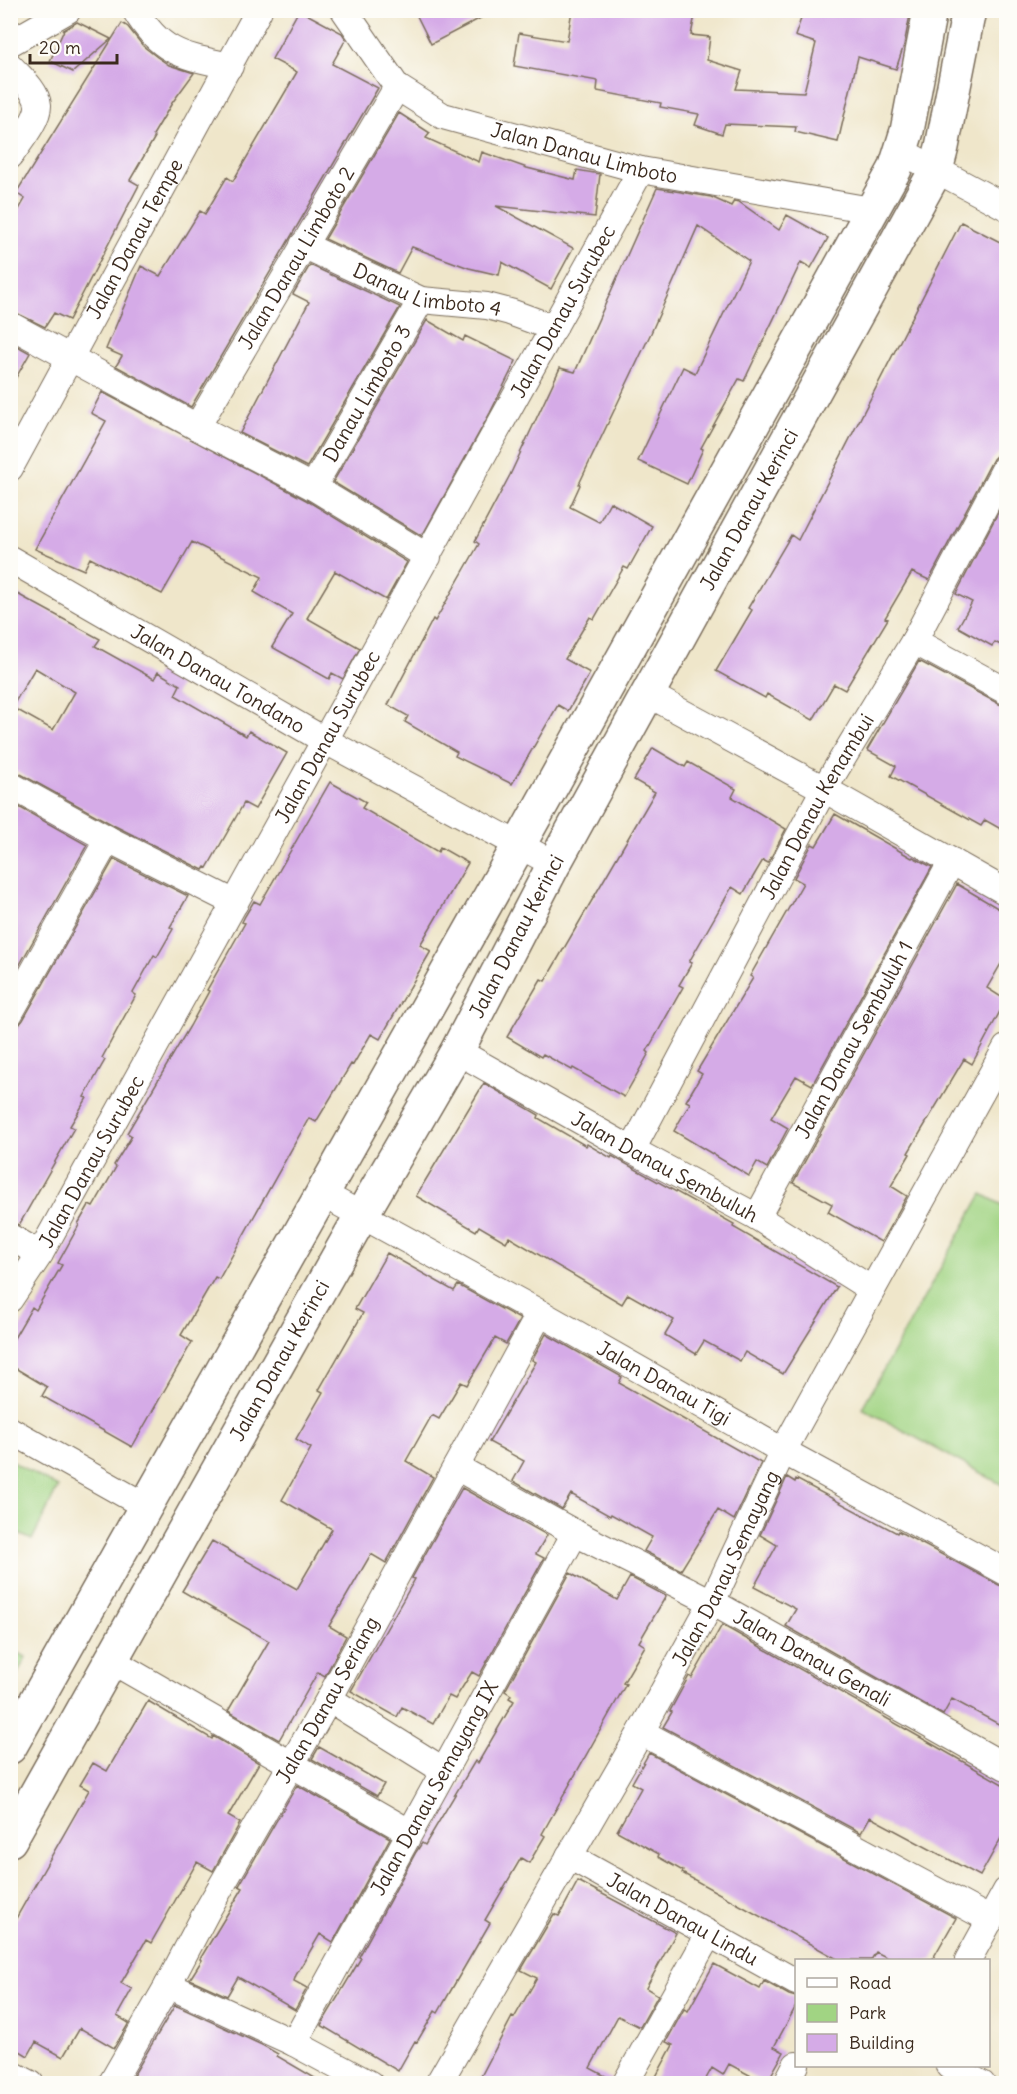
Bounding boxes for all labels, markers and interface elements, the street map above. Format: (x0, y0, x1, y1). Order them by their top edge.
scale bar (30, 27, 117, 65)
text: 20 m (39, 36, 81, 59)
street label: Jalan Danau Limboto (488, 117, 680, 188)
street label: Jalan Danau Tempe (81, 154, 188, 323)
street label: Jalan Danau Limboto 2 (233, 162, 359, 354)
street label: Jalan Danau Surubec (505, 221, 620, 402)
street label: Danau Limboto 4 (349, 257, 505, 321)
street label: Danau Limboto 3 (317, 320, 416, 466)
street label: Jalan Danau Kerinci (694, 424, 803, 594)
street label: Jalan Danau Tondano (127, 618, 310, 738)
street label: Jalan Danau Surubec (269, 646, 385, 827)
street label: Jalan Danau Kenambui (755, 709, 879, 904)
street label: Jalan Danau Kerinci (463, 850, 569, 1022)
street label: Jalan Danau Sembuluh 1 (789, 936, 918, 1143)
street label: Jalan Danau Surubec (33, 1071, 149, 1252)
street label: Jalan Danau Sembuluh (567, 1105, 763, 1227)
street label: Jalan Danau Kerinci (224, 1276, 334, 1445)
street label: Jalan Danau Tigi (593, 1335, 735, 1431)
street label: Jalan Danau Semayang (667, 1466, 784, 1670)
street label: Jalan Danau Genali (729, 1604, 895, 1712)
street label: Jalan Danau Seriang (270, 1612, 384, 1788)
street label: Jalan Danau Semayang IX (365, 1676, 503, 1900)
street label: Jalan Danau Lindu (603, 1867, 763, 1971)
legend (795, 1959, 990, 2067)
text: Road (849, 1971, 892, 1994)
text: Park (849, 2001, 886, 2024)
text: Building (849, 2031, 914, 2054)

